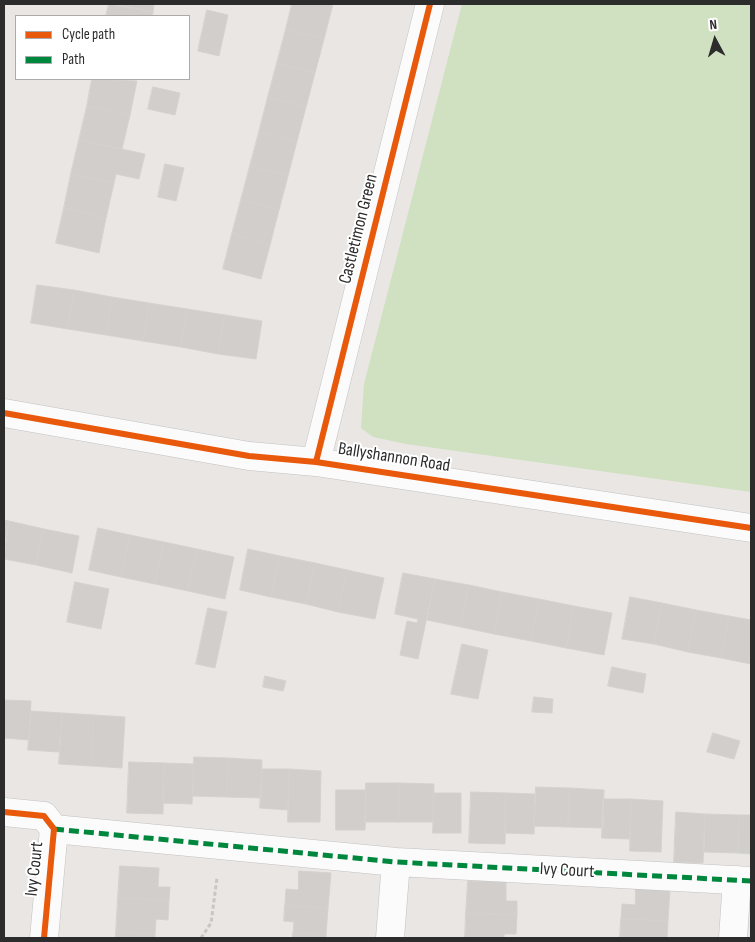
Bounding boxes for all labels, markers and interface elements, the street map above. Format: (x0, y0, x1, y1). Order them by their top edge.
legend (15, 15, 190, 80)
north arrow (690, 15, 740, 65)
text: N (709, 16, 718, 33)
text: Cycle path (62, 25, 115, 44)
text: Path (62, 50, 85, 69)
street label: Castletimon Green (335, 172, 383, 286)
street label: Ballyshannon Road (336, 438, 452, 478)
street label: Ivy Court (21, 841, 49, 897)
street label: Ivy Court (539, 859, 595, 883)

